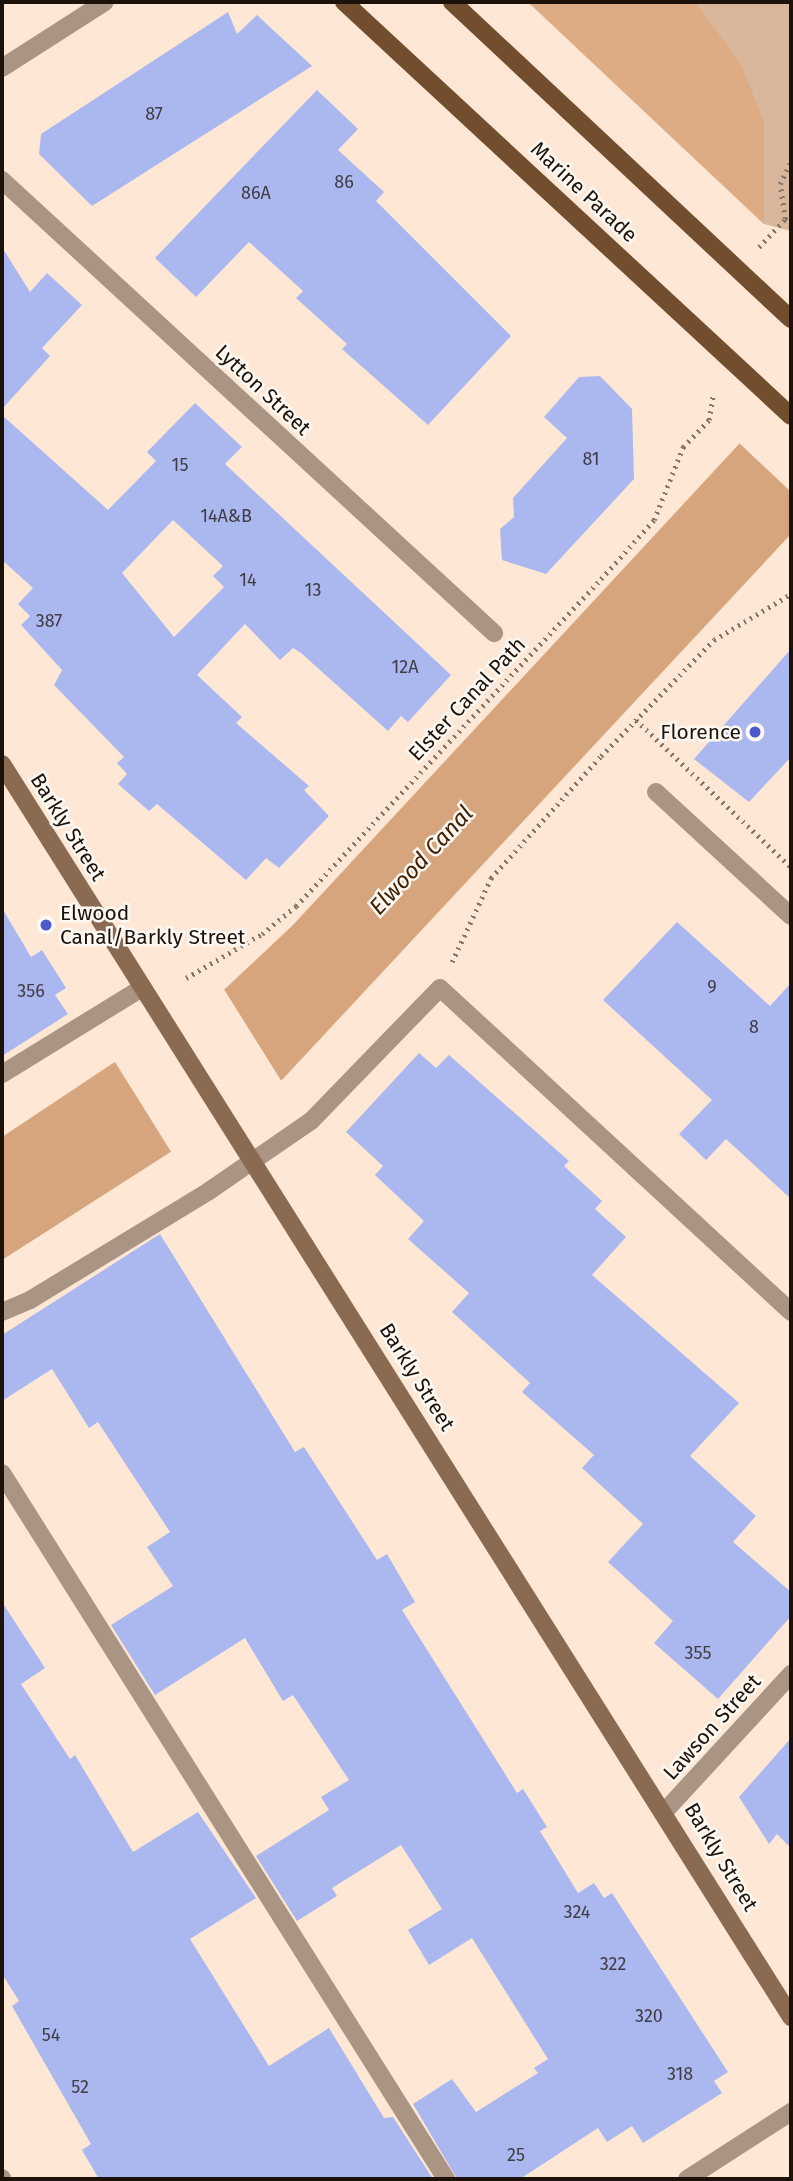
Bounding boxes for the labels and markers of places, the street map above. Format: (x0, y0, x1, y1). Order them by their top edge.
place label: Florence (660, 719, 741, 745)
marker: Florence (747, 724, 763, 740)
place label: Elwood Canal/Barkly Street (60, 900, 245, 950)
marker: Elwood Canal/Barkly Street (38, 917, 54, 933)

